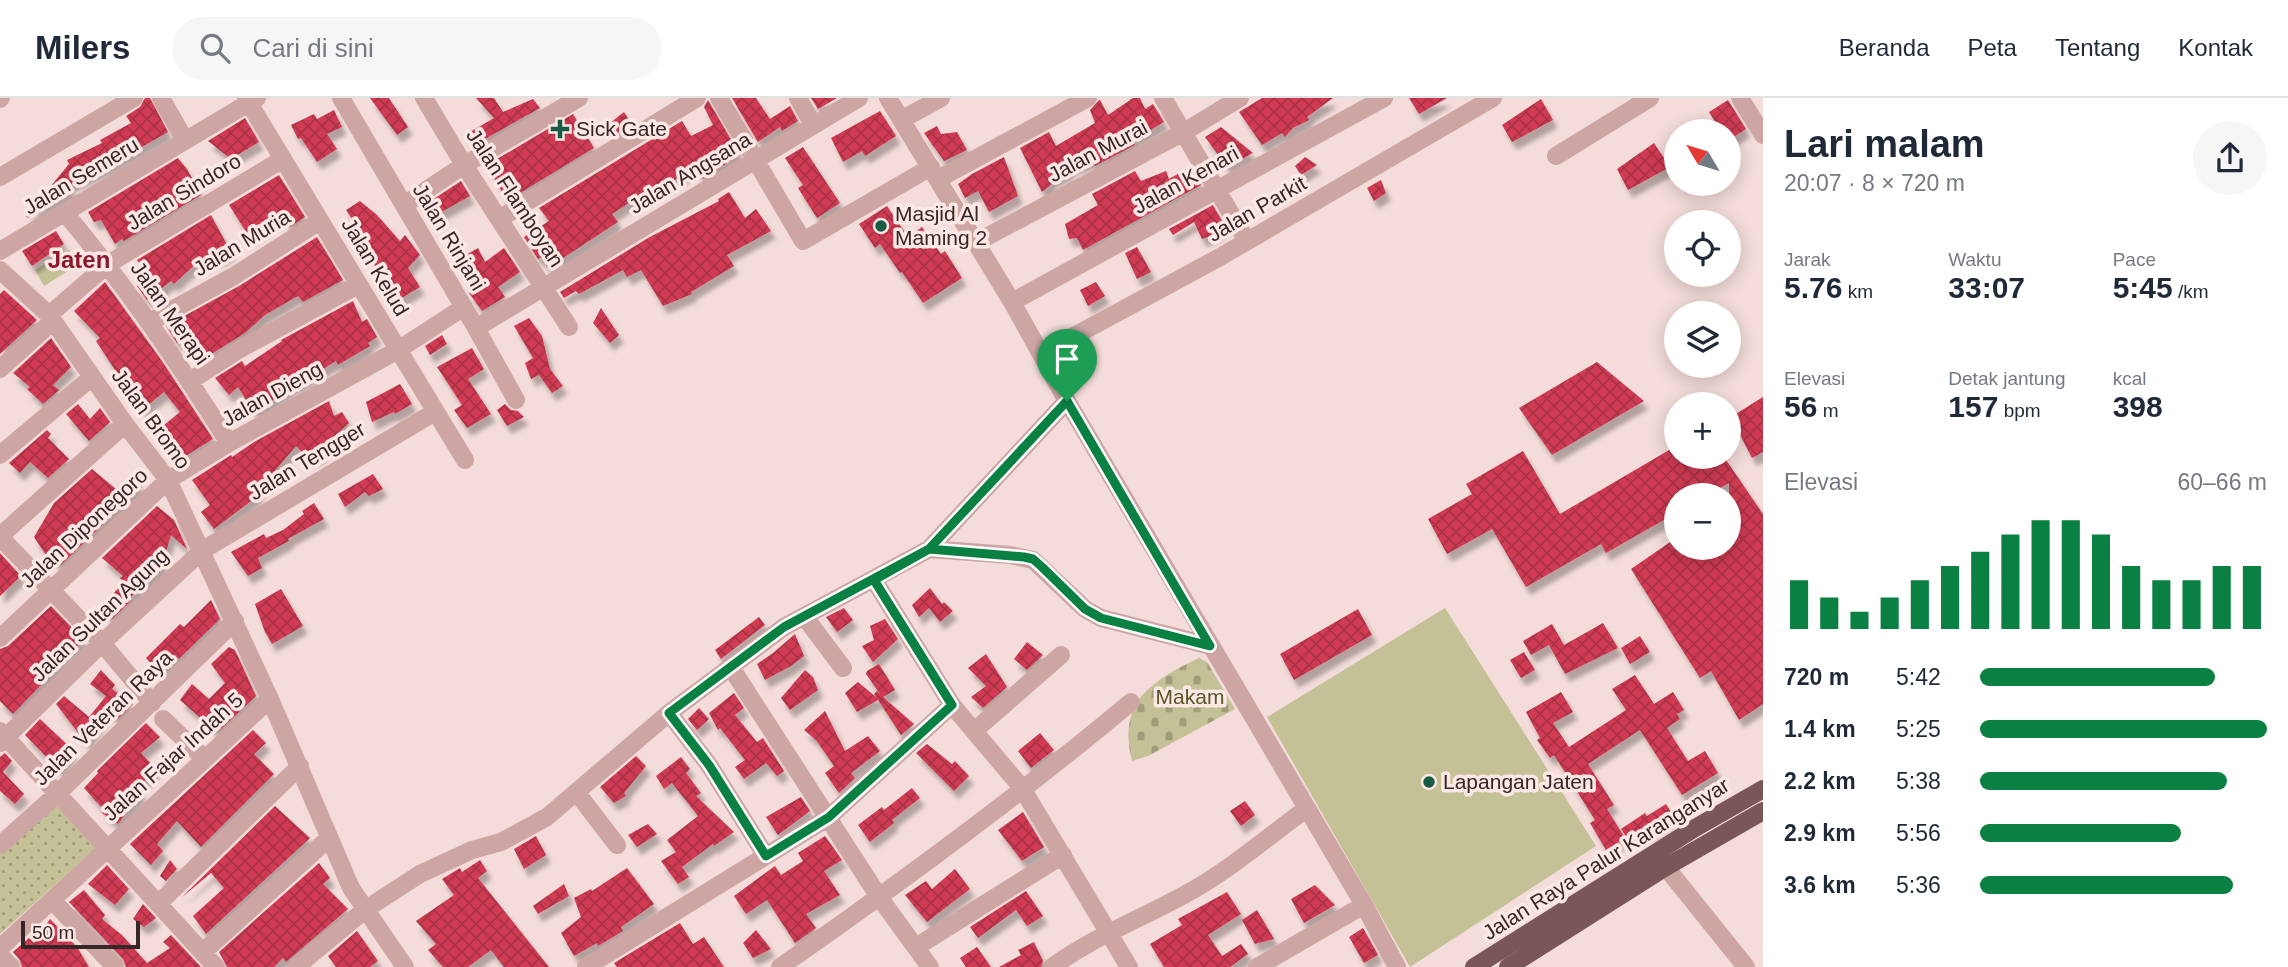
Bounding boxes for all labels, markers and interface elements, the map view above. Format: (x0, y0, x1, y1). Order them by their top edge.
search box (172, 17, 662, 80)
text: Milers (35, 29, 130, 66)
icon: search (196, 29, 234, 67)
text: Cari di sini (252, 33, 374, 63)
text: Beranda (1839, 34, 1930, 61)
text: Peta (1968, 34, 2017, 61)
text: Tentang (2055, 34, 2140, 61)
text: Kontak (2178, 34, 2253, 61)
street label: Jalan Murai (1044, 115, 1151, 186)
place label: Sick Gate (576, 117, 667, 140)
marker: Sick Gate (550, 119, 570, 139)
north arrow (1664, 119, 1741, 196)
map controls (1664, 119, 1741, 560)
button: share (2193, 121, 2267, 195)
text: Lari malam (1784, 123, 1985, 165)
street label: Jalan Flamboyan (462, 124, 569, 271)
street label: Jalan Angsana (625, 127, 755, 218)
street label: Jalan Semeru (19, 132, 142, 219)
street label: Jalan Kenari (1129, 141, 1242, 218)
street label: Jalan Sindoro (123, 149, 245, 234)
text: 20:07 · 8 × 720 m (1784, 170, 1965, 196)
street label: Jalan Parkit (1203, 171, 1310, 246)
street label: Jalan Rinjani (409, 179, 490, 294)
place label: Masjid Al Maming 2 (895, 202, 987, 249)
street label: Jalan Muria (189, 205, 294, 280)
button: locate (1664, 210, 1741, 287)
street label: Jalan Kelud (337, 214, 414, 320)
marker: Masjid Al Maming 2 (873, 218, 889, 234)
district label: Jaten (48, 246, 110, 273)
text: Jarak (1784, 249, 1830, 270)
text: Waktu (1948, 249, 2001, 270)
text: Pace (2113, 249, 2156, 270)
street label: Jalan Merapi (127, 257, 214, 369)
text: 5.76 (1784, 271, 1842, 304)
text: 33:07 (1948, 271, 2025, 304)
text: 5:45 (2113, 271, 2173, 304)
text: km (1842, 281, 1873, 302)
text: /km (2173, 281, 2209, 302)
button: layers (1664, 301, 1741, 378)
pin (1037, 329, 1097, 401)
icon: arrive (1048, 340, 1086, 378)
street label: Jalan Dieng (218, 357, 326, 431)
street label: Jalan Bromo (107, 364, 195, 473)
text: Elevasi (1784, 368, 1845, 389)
text: Detak jantung (1948, 368, 2066, 389)
text: kcal (2113, 368, 2146, 389)
text: 56 (1784, 390, 1817, 423)
text: 157 (1948, 390, 1998, 423)
text: 398 (2113, 390, 2163, 423)
button: + (1664, 392, 1741, 469)
text: m (1817, 400, 1838, 421)
text: bpm (1998, 400, 2041, 421)
street label: Jalan Tengger (244, 417, 369, 504)
street label: Jalan Diponegoro (16, 463, 152, 592)
text: Elevasi (1784, 469, 1858, 495)
text: 60–66 m (2177, 469, 2267, 495)
button: − (1664, 483, 1741, 560)
street label: Jalan Sultan Agung (27, 544, 173, 686)
street label: Jalan Veteran Raya (29, 645, 177, 790)
text: 720 m (1784, 664, 1849, 690)
text: 5:42 (1896, 664, 1941, 690)
park label: Makam (1156, 685, 1224, 708)
street label: Jalan Fajar Indah 5 (98, 688, 247, 825)
text: 1.4 km (1784, 716, 1856, 742)
text: 5:25 (1896, 716, 1941, 742)
text: 2.2 km (1784, 768, 1856, 794)
text: 5:38 (1896, 768, 1941, 794)
place label: Lapangan Jaten (1443, 770, 1594, 793)
street label: Jalan Raya Palur Karanganyar (1478, 773, 1733, 944)
marker: Lapangan Jaten (1421, 774, 1437, 790)
text: 2.9 km (1784, 820, 1856, 846)
text: 5:56 (1896, 820, 1941, 846)
text: 3.6 km (1784, 872, 1856, 898)
text: 5:36 (1896, 872, 1941, 898)
scale bar (21, 918, 140, 950)
text: 50 m (32, 922, 74, 943)

